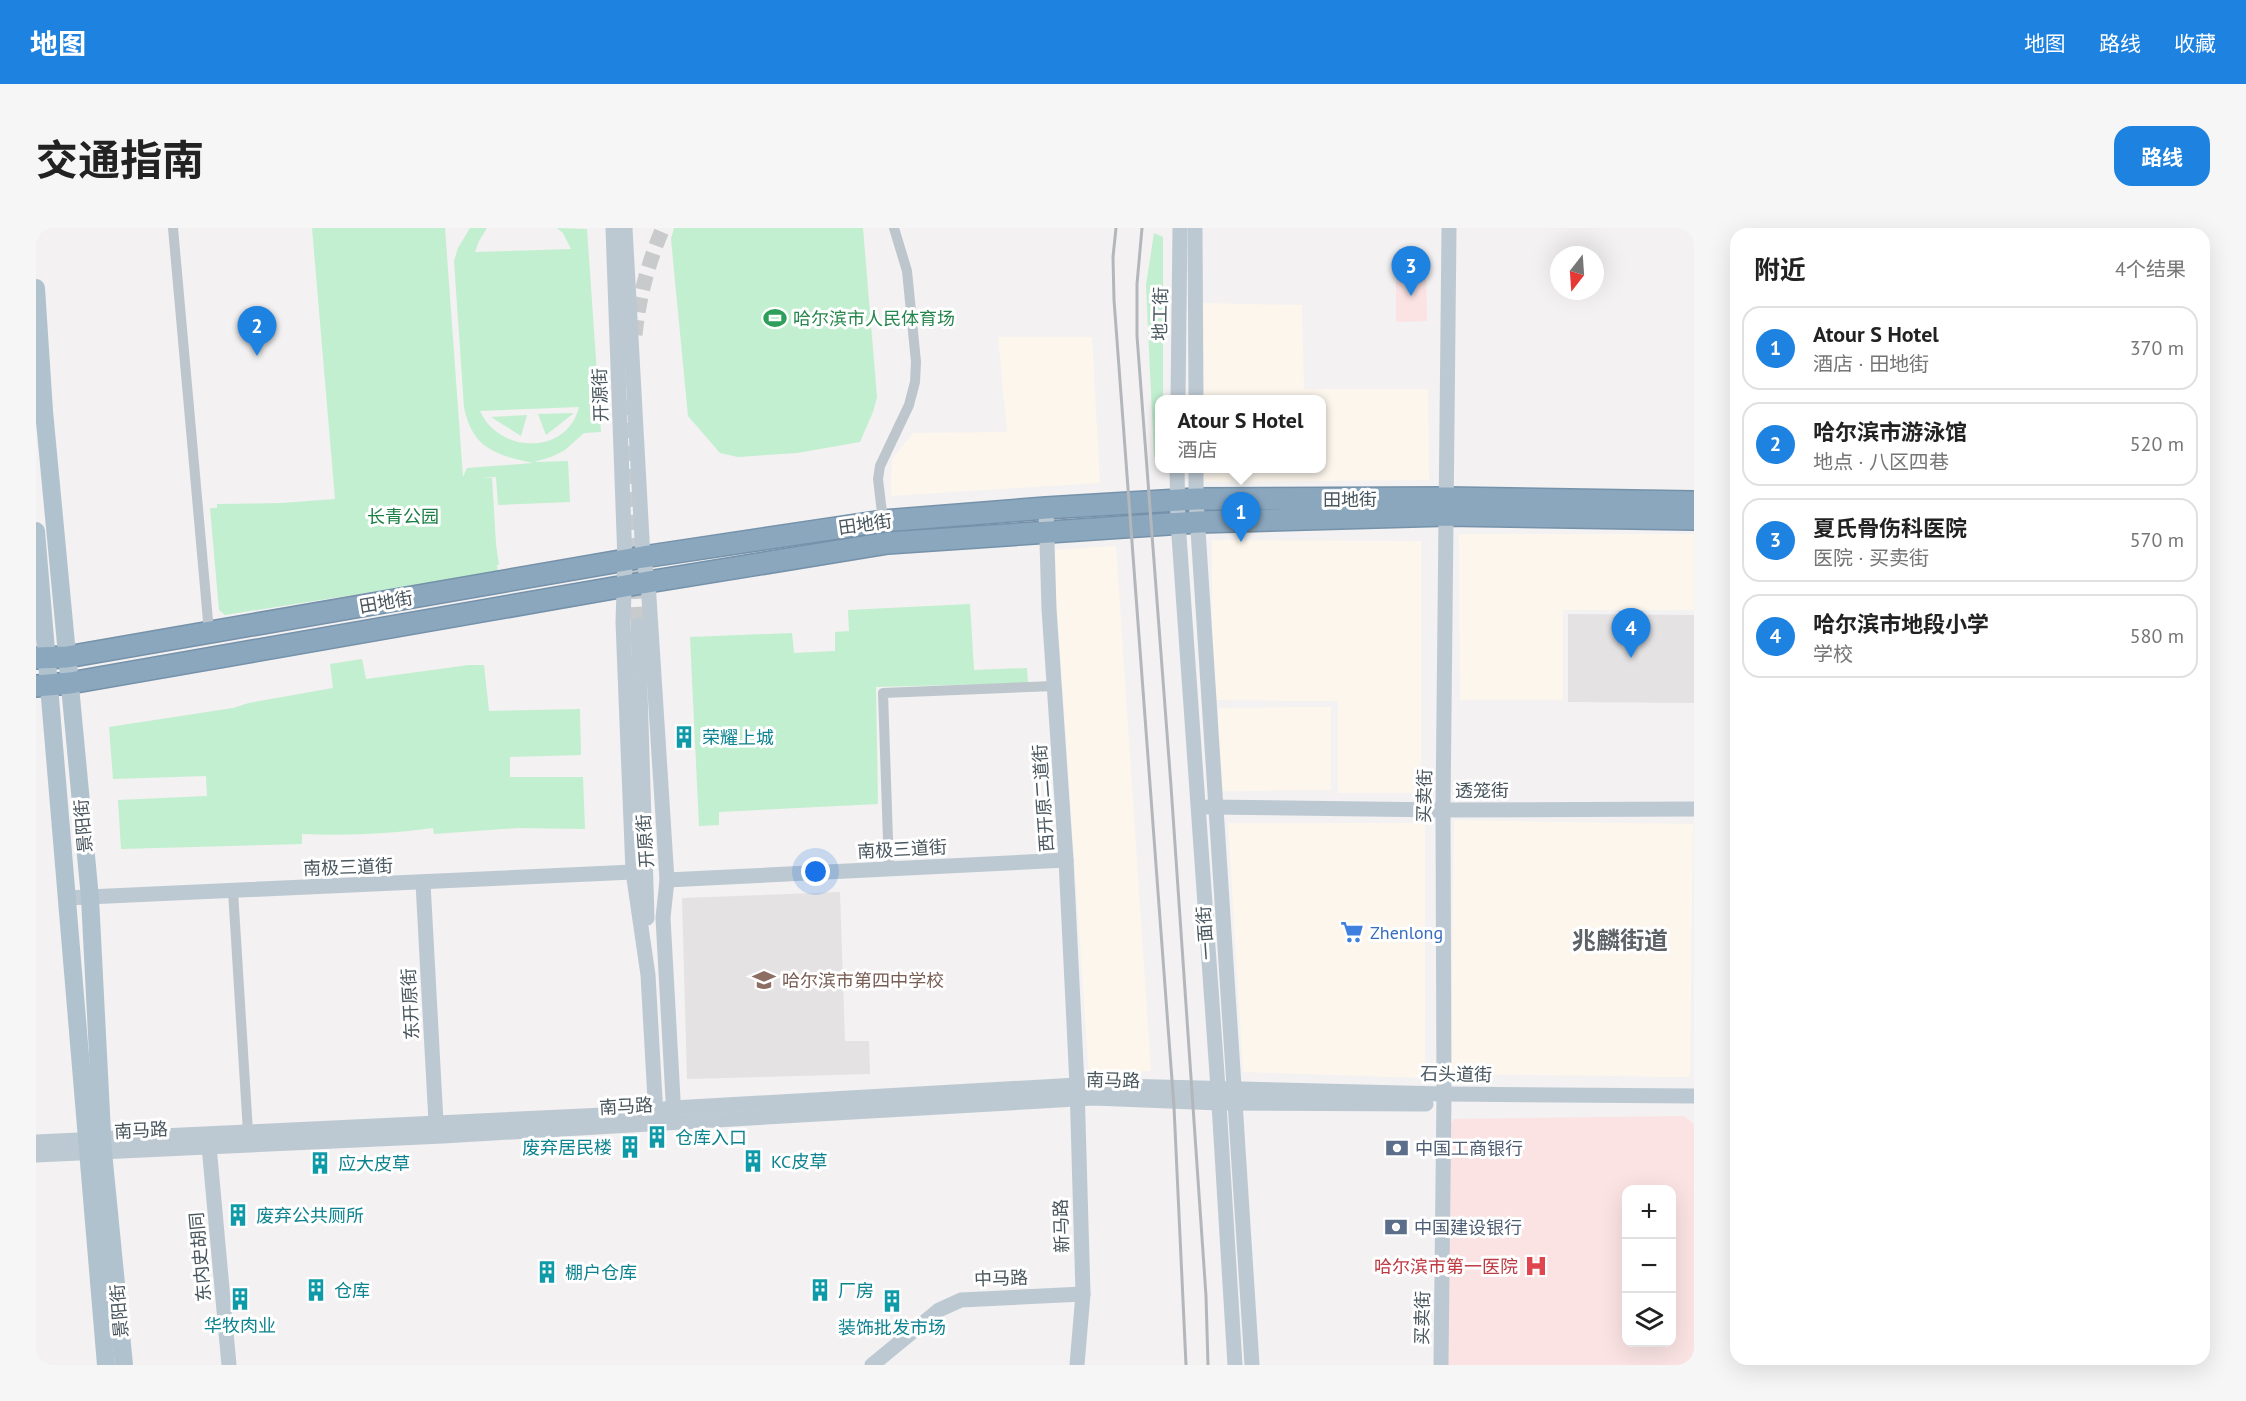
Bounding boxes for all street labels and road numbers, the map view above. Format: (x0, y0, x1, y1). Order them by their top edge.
street label: 地工街 (1148, 287, 1172, 341)
street label: 开源街 (588, 368, 612, 422)
street label: 田地街 (1323, 488, 1377, 511)
street label: 田地街 (837, 509, 893, 539)
street label: 田地街 (357, 586, 415, 618)
street label: 西开原二道街 (1028, 743, 1058, 853)
street label: 买卖街 (1412, 769, 1436, 823)
street label: 透笼街 (1455, 779, 1509, 802)
street label: 景阳街 (69, 798, 97, 854)
street label: 开原街 (632, 813, 658, 869)
street label: 南极三道街 (856, 835, 948, 863)
street label: 南极三道街 (303, 854, 393, 880)
street label: 一面街 (1192, 905, 1218, 961)
street label: 东开原街 (397, 967, 423, 1041)
street label: 石头道街 (1420, 1062, 1492, 1086)
street label: 南马路 (1086, 1068, 1140, 1092)
street label: 南马路 (598, 1093, 654, 1119)
street label: 南马路 (113, 1117, 169, 1143)
street label: 新马路 (1049, 1199, 1073, 1253)
street label: 东内史胡同 (185, 1211, 215, 1303)
street label: 中马路 (974, 1266, 1028, 1290)
street label: 景阳街 (105, 1283, 133, 1339)
street label: 买卖街 (1410, 1291, 1434, 1345)

